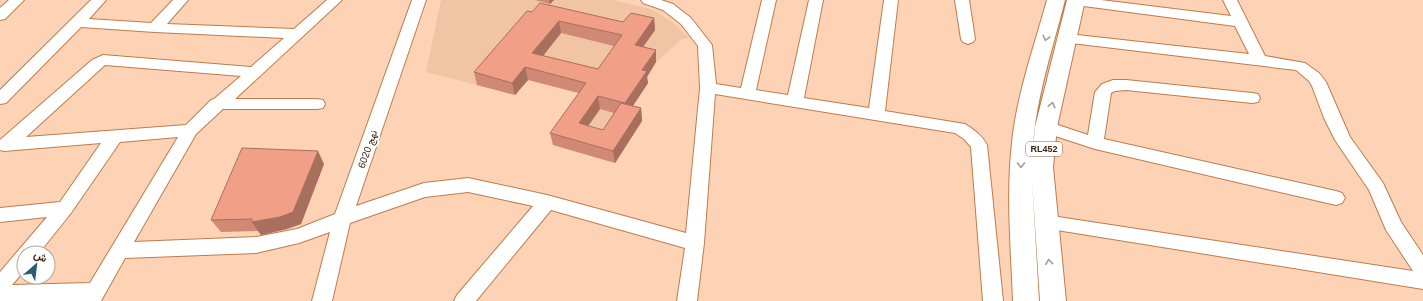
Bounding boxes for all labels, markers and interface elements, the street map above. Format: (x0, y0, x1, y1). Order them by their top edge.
one-way arrow (1043, 35, 1051, 41)
one-way arrow (1047, 102, 1055, 109)
street label: نهج 6020 (356, 128, 380, 170)
road number: RL452 (1026, 142, 1062, 156)
one-way arrow (1017, 162, 1025, 168)
north arrow (16, 245, 56, 285)
text: ش (32, 248, 49, 265)
one-way arrow (1045, 259, 1054, 265)

